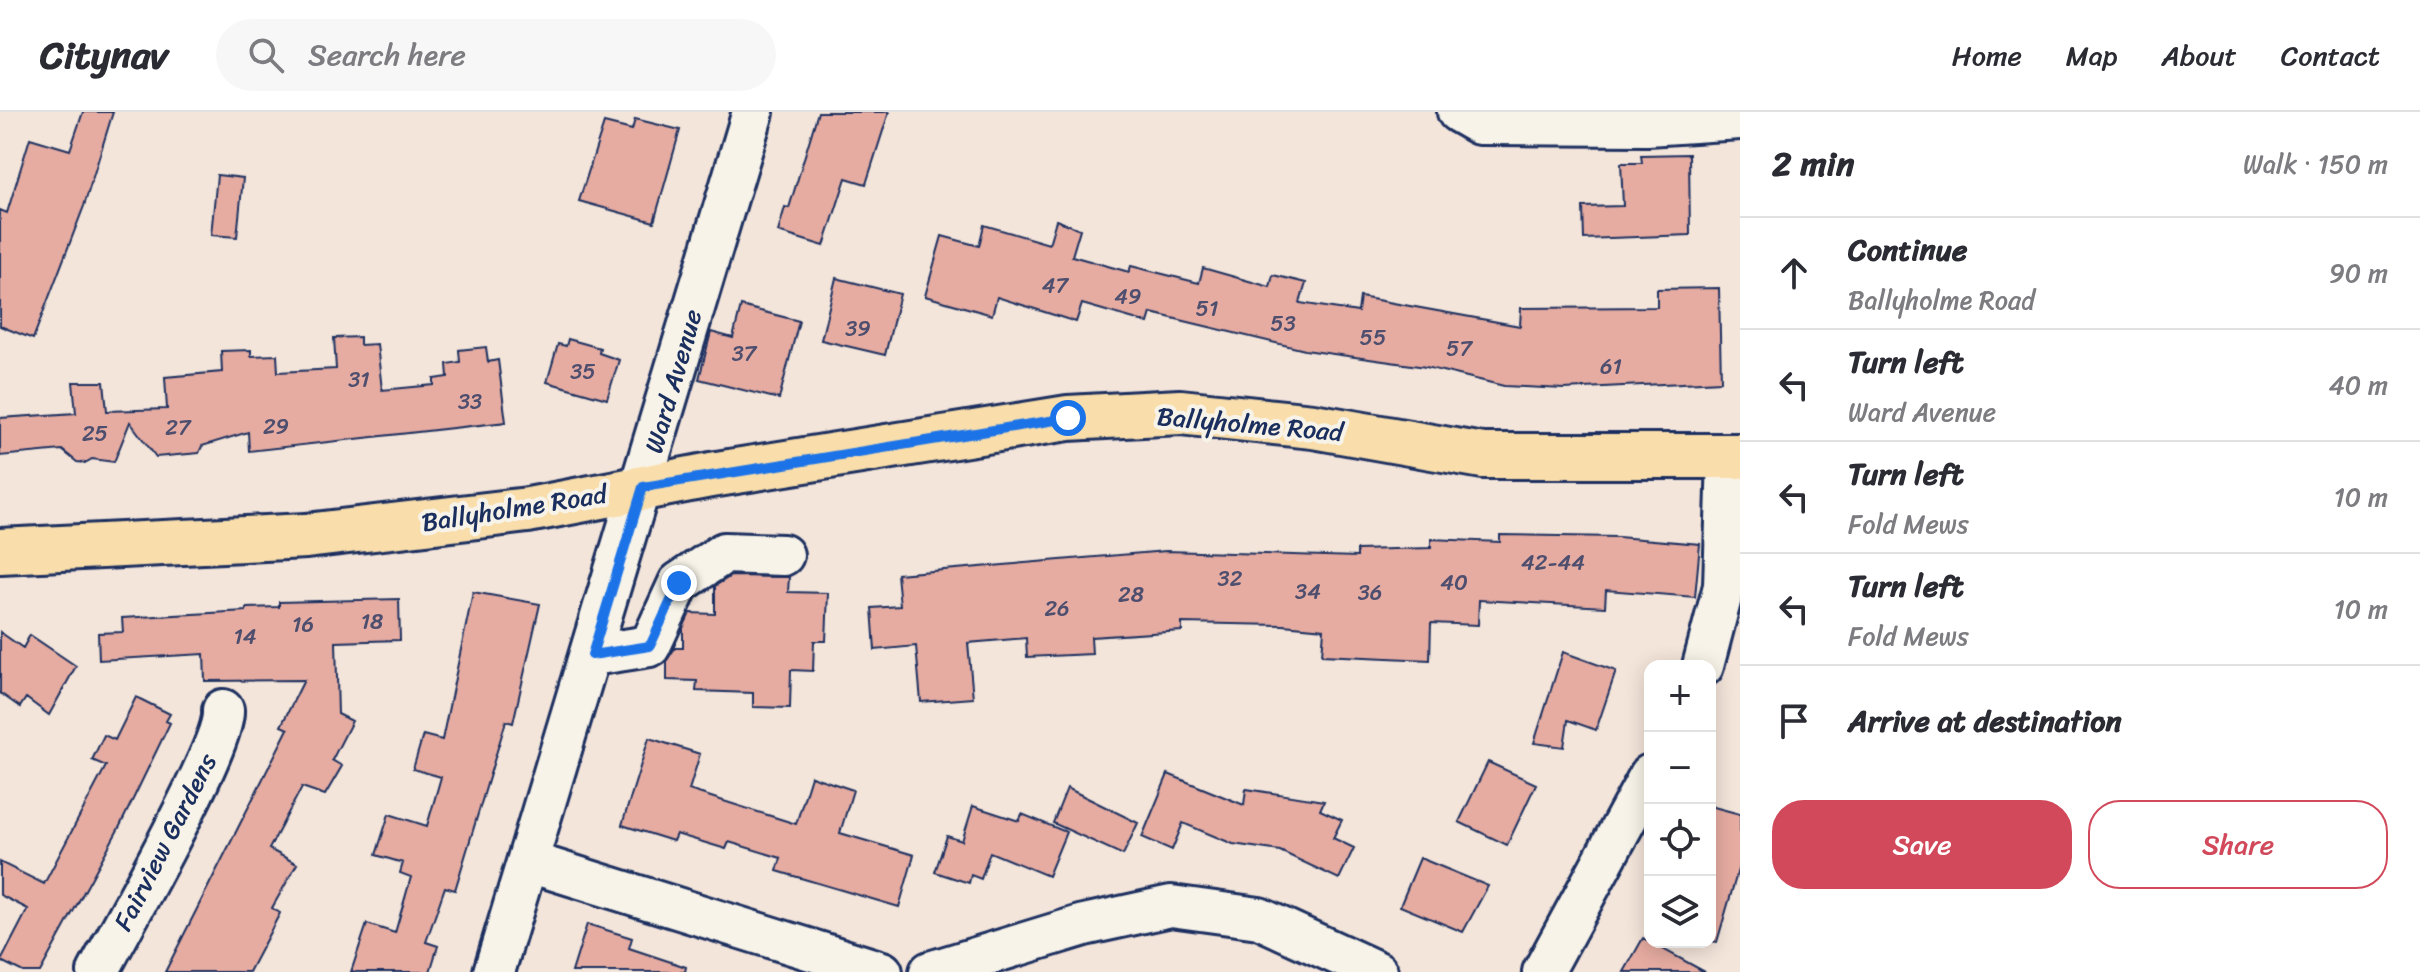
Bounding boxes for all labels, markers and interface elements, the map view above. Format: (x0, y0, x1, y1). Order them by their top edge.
search box (216, 19, 776, 91)
text: Citynav (40, 22, 168, 89)
text: Search here (308, 28, 466, 82)
text: Home (1952, 31, 2022, 80)
text: Map (2066, 31, 2117, 80)
text: About (2161, 31, 2237, 80)
text: Contact (2281, 31, 2380, 80)
icon: search (244, 33, 288, 77)
text: 2 min (1772, 134, 1854, 194)
text: Walk · 150 m (2243, 141, 2388, 187)
text: Continue (1848, 223, 1967, 277)
text: 90 m (2329, 250, 2388, 296)
icon: ahead (1772, 251, 1816, 295)
house number: 47 (1042, 266, 1070, 305)
house number: 49 (1114, 277, 1142, 316)
text: Ballyholme Road (1848, 277, 2035, 323)
house number: 51 (1196, 289, 1218, 328)
street label: Ward Avenue (630, 304, 716, 458)
house number: 53 (1270, 304, 1296, 343)
house number: 39 (845, 309, 871, 348)
house number: 55 (1360, 318, 1386, 357)
house number: 57 (1446, 329, 1473, 368)
house number: 37 (732, 334, 758, 373)
text: Turn left (1848, 335, 1964, 389)
house number: 61 (1600, 347, 1622, 386)
house number: 35 (570, 352, 596, 391)
house number: 31 (348, 360, 370, 399)
text: 40 m (2329, 362, 2388, 408)
icon: left (1772, 363, 1816, 407)
house number: 33 (458, 382, 482, 421)
text: Ward Avenue (1848, 389, 1996, 435)
street label: Ballyholme Road (1155, 393, 1347, 455)
route start (1050, 400, 1086, 436)
house number: 29 (263, 407, 289, 446)
house number: 27 (165, 408, 192, 447)
house number: 25 (82, 414, 108, 453)
text: Turn left (1848, 447, 1964, 501)
street label: Ballyholme Road (418, 470, 612, 545)
text: 10 m (2334, 474, 2388, 520)
icon: left (1772, 475, 1816, 519)
text: Fold Mews (1848, 501, 1969, 547)
house number: 42-44 (1521, 543, 1585, 582)
house number: 32 (1218, 559, 1243, 598)
text: Turn left (1848, 559, 1964, 613)
house number: 40 (1440, 563, 1468, 602)
route end (661, 565, 697, 601)
house number: 34 (1295, 572, 1321, 611)
house number: 36 (1358, 573, 1382, 612)
house number: 28 (1118, 575, 1144, 614)
text: 10 m (2334, 586, 2388, 632)
icon: left (1772, 587, 1816, 631)
house number: 26 (1044, 589, 1070, 628)
house number: 18 (361, 602, 383, 641)
house number: 16 (292, 605, 314, 644)
text: Fold Mews (1848, 613, 1969, 659)
house number: 14 (233, 617, 257, 656)
map controls (1644, 660, 1716, 948)
button: + (1644, 660, 1716, 732)
text: Arrive at destination (1848, 694, 2122, 748)
icon: arrive (1772, 699, 1816, 743)
button: − (1644, 732, 1716, 804)
street label: Fairview Gardens (100, 744, 230, 939)
button: Save (1772, 800, 2072, 889)
button: Share (2088, 800, 2388, 889)
button: locate (1644, 804, 1716, 876)
button: layers (1644, 876, 1716, 948)

